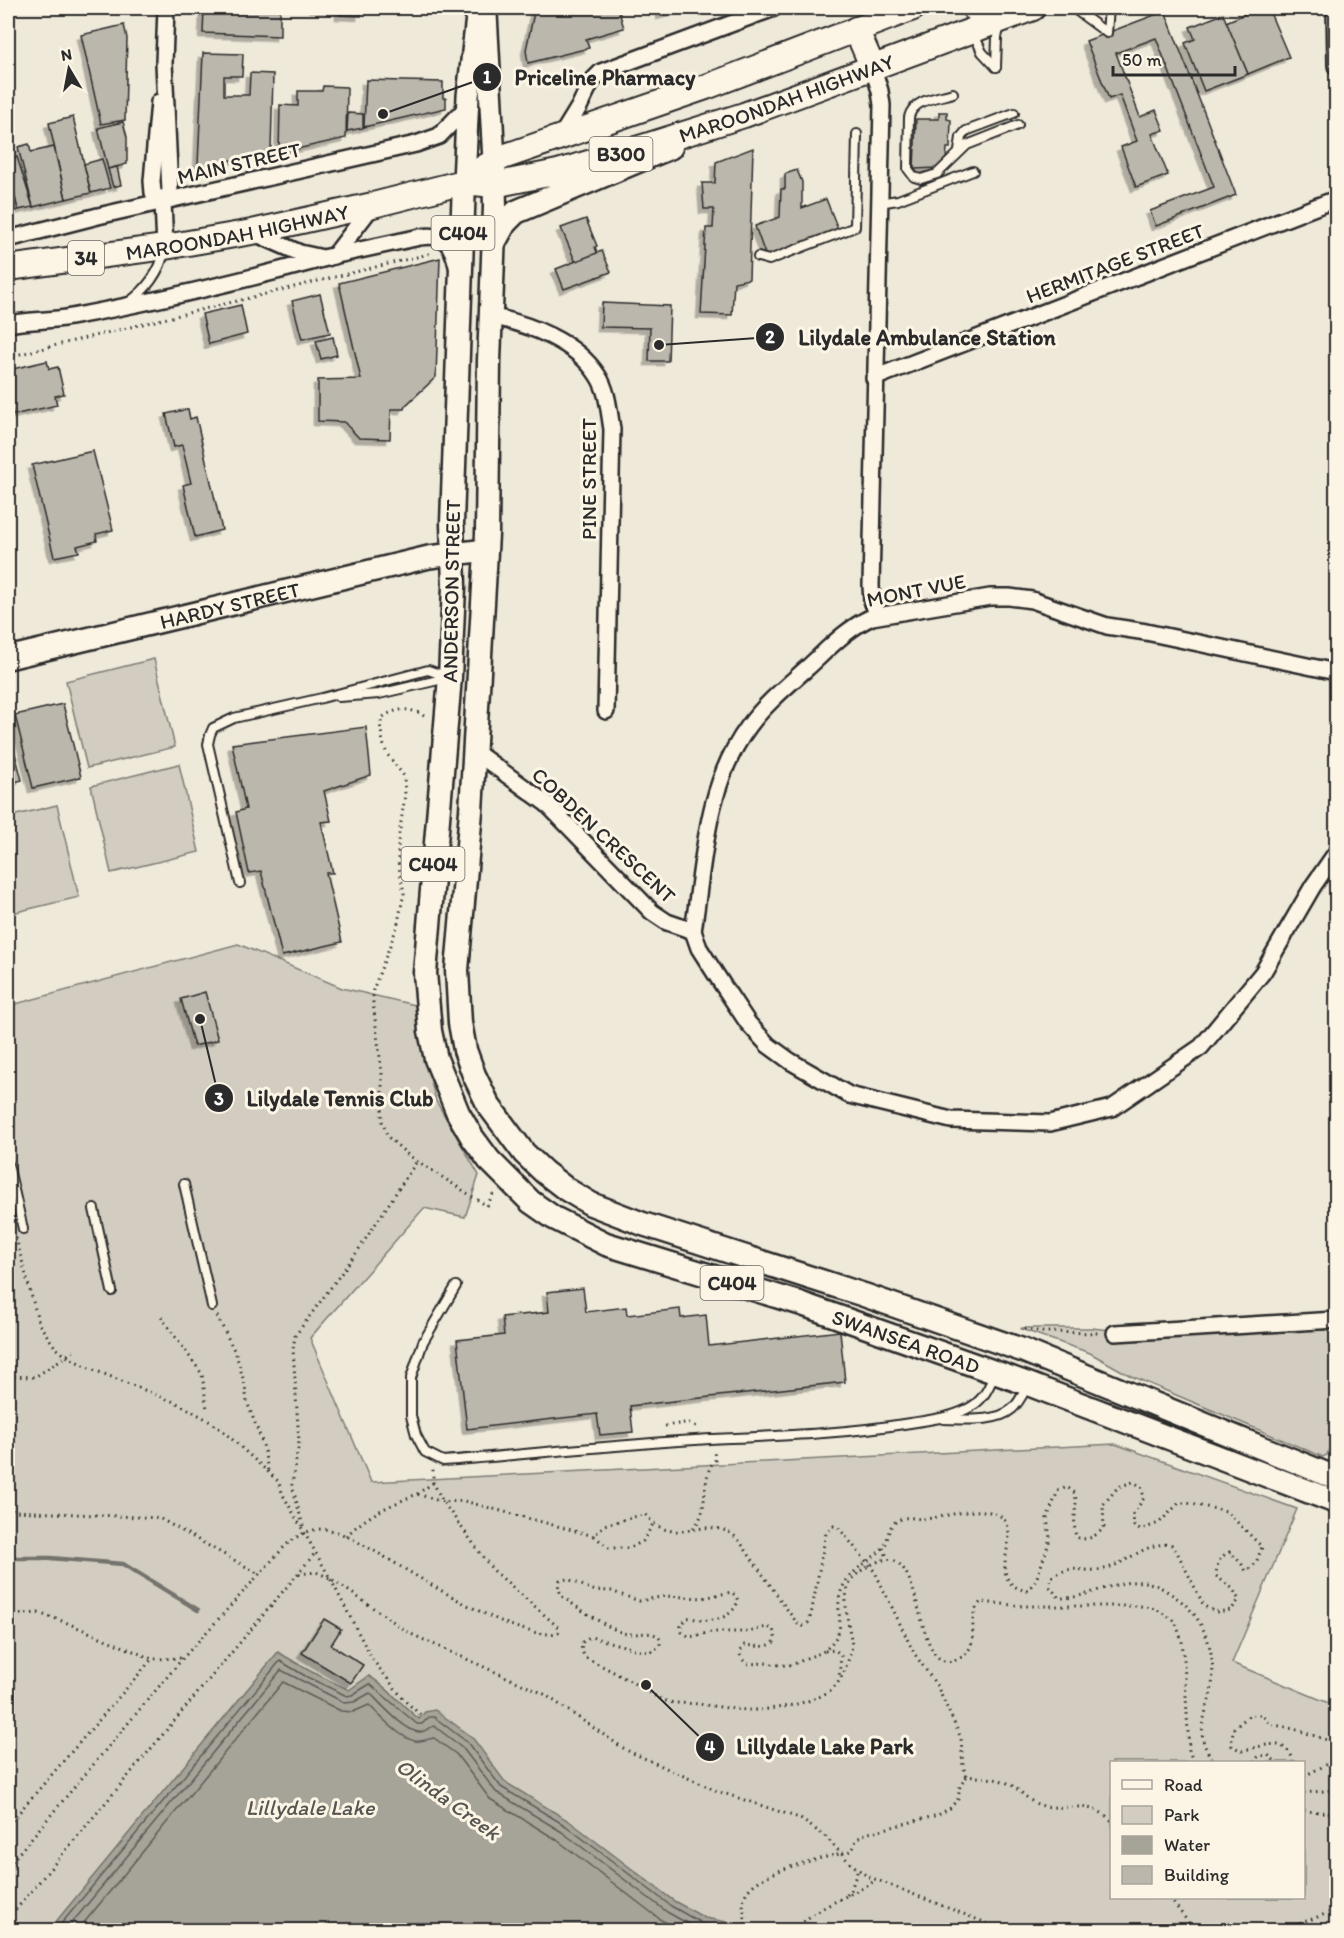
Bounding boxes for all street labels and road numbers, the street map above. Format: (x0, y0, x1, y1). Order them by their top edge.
street label: MAROONDAH HIGHWAY (676, 48, 897, 147)
street label: MAIN STREET (175, 137, 303, 189)
road number: B300 (590, 137, 652, 171)
street label: MAROONDAH HIGHWAY (124, 198, 351, 265)
road number: C404 (432, 216, 494, 250)
street label: HERMITAGE STREET (1022, 217, 1208, 308)
road number: 34 (68, 241, 104, 275)
street label: PINE STREET (576, 418, 601, 540)
street label: ANDERSON STREET (437, 499, 465, 683)
street label: MONT VUE (864, 568, 968, 612)
street label: HARDY STREET (157, 576, 302, 634)
street label: COBDEN CRESCENT (527, 762, 681, 908)
road number: C404 (402, 847, 464, 881)
road number: C404 (700, 1266, 764, 1300)
street label: SWANSEA ROAD (829, 1303, 983, 1379)

